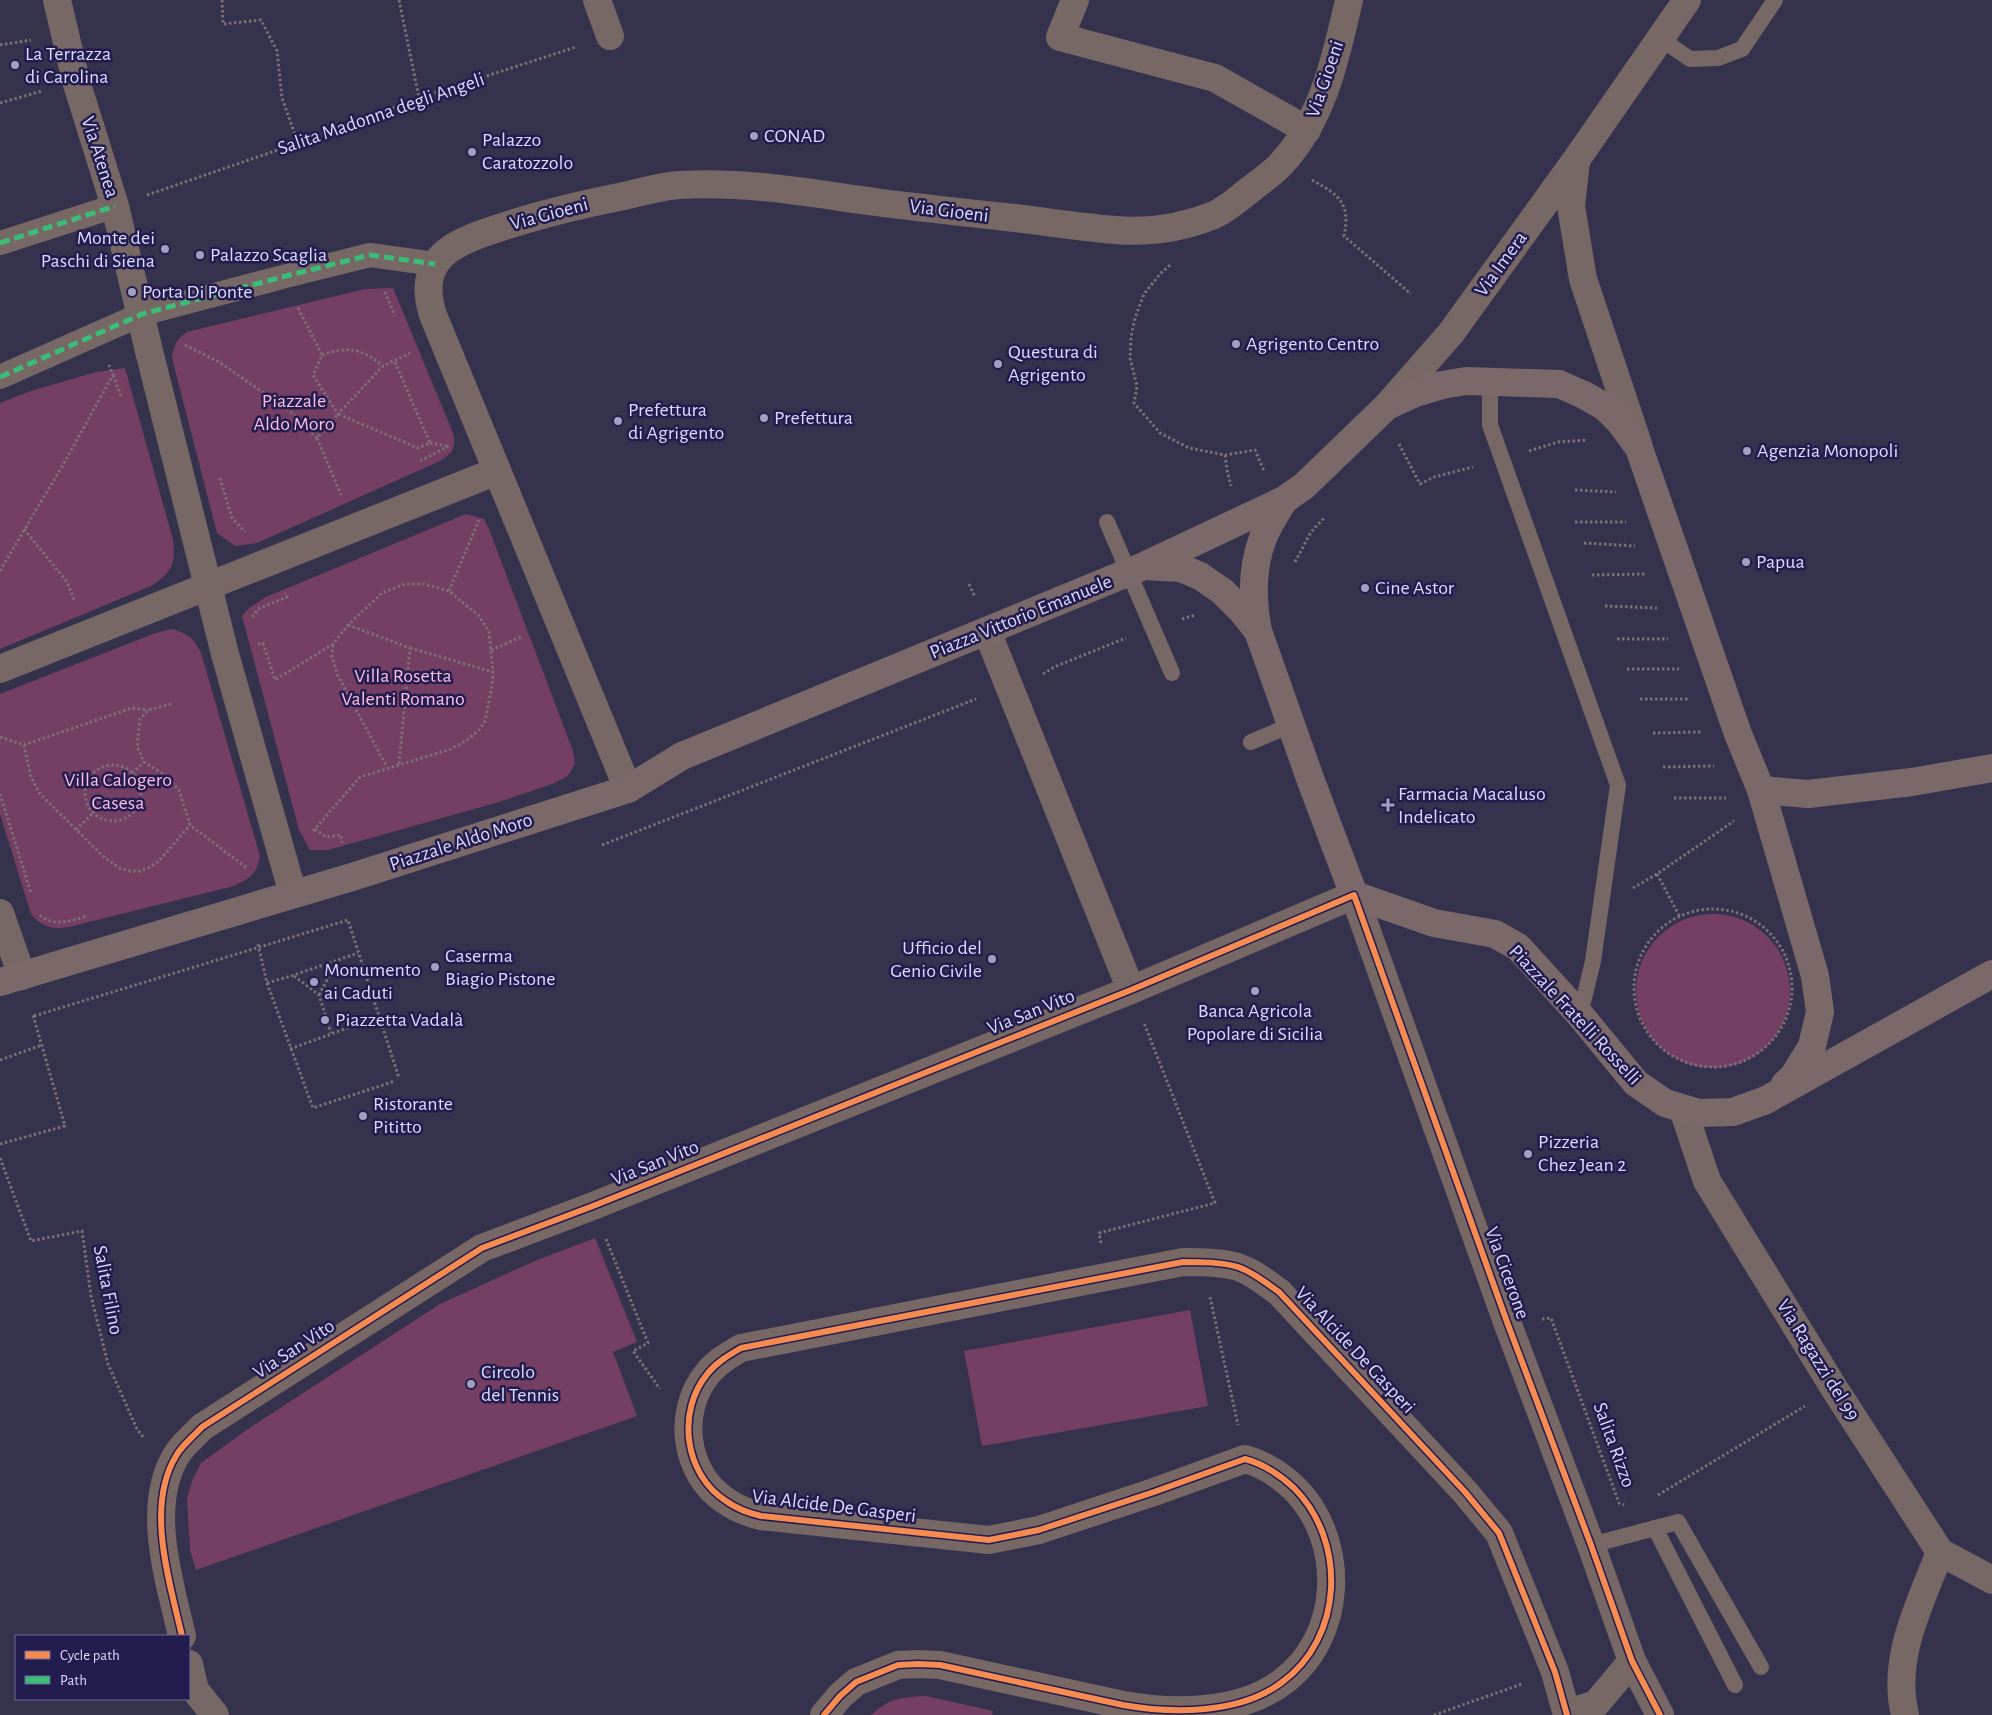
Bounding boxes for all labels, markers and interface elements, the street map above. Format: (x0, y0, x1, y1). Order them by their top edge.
street label: Via Gioeni (1303, 38, 1347, 120)
place label: La Terrazza di Carolina (25, 44, 111, 87)
marker: La Terrazza di Carolina (9, 59, 21, 71)
street label: Salita Madonna degli Angeli (275, 69, 487, 159)
street label: Via Atenea (78, 114, 122, 200)
place label: CONAD (764, 126, 825, 146)
place label: Palazzo Caratozzolo (482, 130, 573, 173)
marker: CONAD (748, 130, 760, 142)
marker: Palazzo Caratozzolo (466, 146, 478, 158)
street label: Via Gioeni (508, 194, 590, 234)
street label: Via Gioeni (908, 196, 990, 226)
place label: Monte dei Paschi di Siena (41, 228, 155, 271)
street label: Via Imera (1471, 228, 1531, 300)
marker: Monte dei Paschi di Siena (159, 243, 171, 255)
place label: Palazzo Scaglia (210, 245, 327, 265)
marker: Palazzo Scaglia (194, 249, 206, 261)
place label: Porta Di Ponte (142, 282, 252, 302)
marker: Porta Di Ponte (126, 286, 138, 298)
place label: Agrigento Centro (1246, 334, 1379, 354)
marker: Agrigento Centro (1230, 338, 1242, 350)
place label: Questura di Agrigento (1008, 342, 1098, 385)
marker: Questura di Agrigento (992, 358, 1004, 370)
park label: Piazzale Aldo Moro (253, 391, 335, 434)
place label: Prefettura di Agrigento (628, 400, 724, 443)
place label: Prefettura (774, 408, 853, 428)
marker: Prefettura (758, 412, 770, 424)
marker: Prefettura di Agrigento (612, 415, 624, 427)
place label: Agenzia Monopoli (1757, 441, 1898, 461)
marker: Agenzia Monopoli (1741, 445, 1753, 457)
place label: Papua (1756, 552, 1805, 572)
marker: Papua (1740, 556, 1752, 568)
street label: Piazza Vittorio Emanuele (927, 571, 1115, 663)
place label: Cine Astor (1375, 578, 1455, 598)
marker: Cine Astor (1359, 582, 1371, 594)
park label: Villa Rosetta Valenti Romano (341, 666, 465, 709)
park label: Villa Calogero Casesa (64, 770, 172, 813)
place label: Farmacia Macaluso Indelicato (1398, 784, 1546, 827)
marker: Farmacia Macaluso Indelicato (1382, 799, 1394, 811)
street label: Piazzale Aldo Moro (387, 809, 535, 875)
place label: Ufficio del Genio Civile (890, 938, 982, 981)
street label: Piazzale Fratelli Rosselli (1505, 941, 1645, 1089)
place label: Caserma Biagio Pistone (445, 946, 555, 989)
marker: Ufficio del Genio Civile (986, 953, 998, 965)
place label: Monumento ai Caduti (324, 960, 421, 1003)
marker: Caserma Biagio Pistone (429, 961, 441, 973)
marker: Monumento ai Caduti (308, 976, 320, 988)
street label: Via San Vito (984, 985, 1078, 1039)
marker: Banca Agricola Popolare di Sicilia (1249, 985, 1261, 997)
place label: Banca Agricola Popolare di Sicilia (1187, 1001, 1323, 1044)
place label: Piazzetta Vadalà (335, 1010, 463, 1030)
marker: Piazzetta Vadalà (319, 1014, 331, 1026)
place label: Ristorante Pititto (373, 1094, 453, 1137)
marker: Ristorante Pititto (357, 1110, 369, 1122)
place label: Pizzeria Chez Jean 2 (1538, 1132, 1626, 1175)
street label: Via San Vito (608, 1136, 702, 1190)
marker: Pizzeria Chez Jean 2 (1522, 1148, 1534, 1160)
street label: Via Cicerone (1481, 1224, 1533, 1322)
street label: Salita Filino (90, 1244, 126, 1336)
street label: Via Alcide De Gasperi (1291, 1283, 1419, 1417)
street label: Via Ragazzi del 99 (1773, 1296, 1863, 1424)
street label: Via San Vito (250, 1315, 338, 1383)
place label: Circolo del Tennis (481, 1362, 559, 1405)
marker: Circolo del Tennis (465, 1378, 477, 1390)
street label: Salita Rizzo (1589, 1400, 1639, 1490)
street label: Via Alcide De Gasperi (751, 1486, 917, 1526)
legend (15, 1635, 190, 1700)
text: Cycle path (60, 1648, 120, 1663)
text: Path (60, 1673, 87, 1688)

